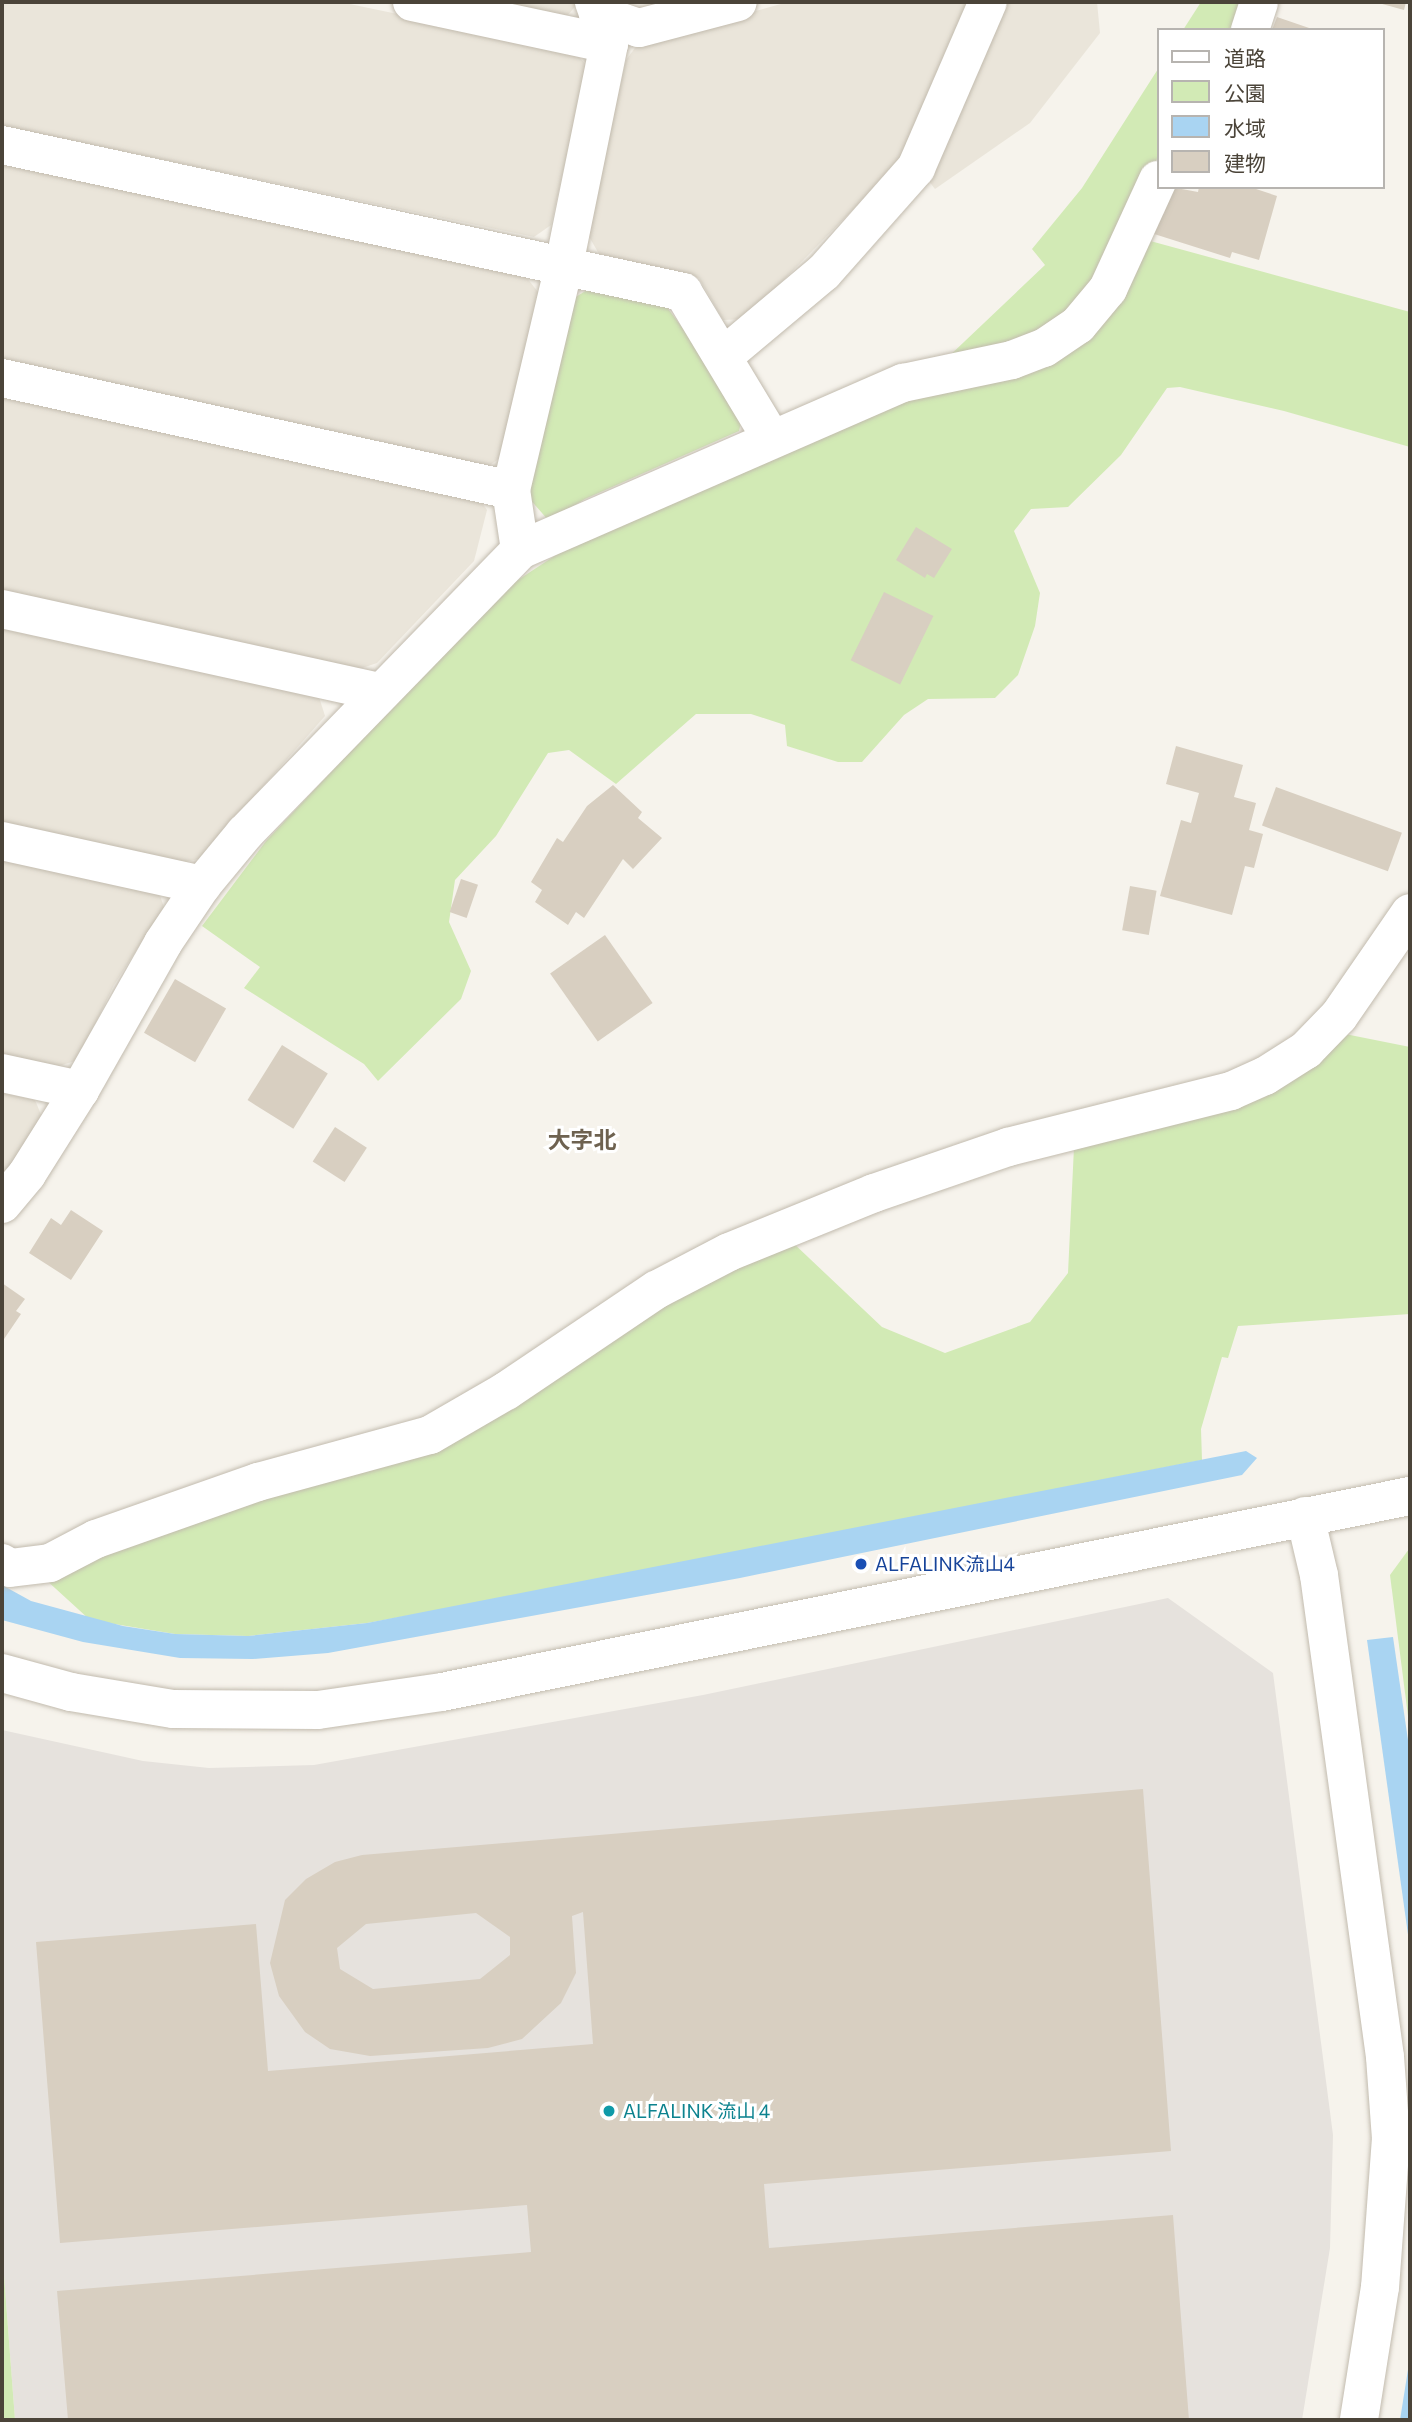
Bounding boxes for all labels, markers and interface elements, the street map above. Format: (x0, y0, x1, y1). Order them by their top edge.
legend (1156, 28, 1384, 189)
text: 道路 (1224, 45, 1266, 70)
text: 公園 (1224, 80, 1266, 105)
text: 水域 (1224, 115, 1266, 140)
text: 建物 (1224, 150, 1266, 175)
district label: 大字北 (548, 1125, 616, 1153)
place label: ALFALINK流山4 (875, 1553, 1015, 1575)
marker: ALFALINK流山4 (853, 1556, 869, 1572)
place label: ALFALINK 流山 4 (623, 2100, 770, 2122)
marker: ALFALINK 流山 4 (601, 2103, 617, 2119)

